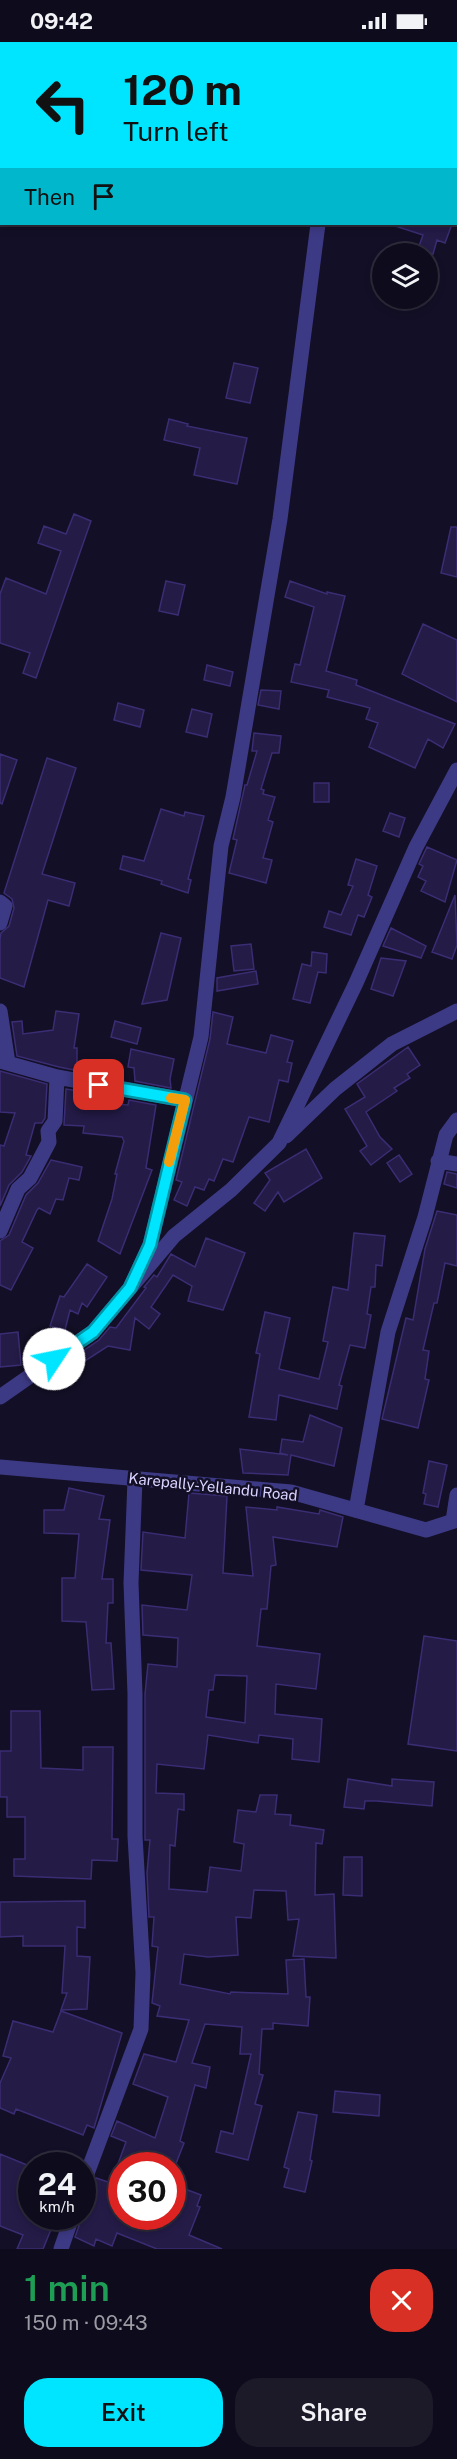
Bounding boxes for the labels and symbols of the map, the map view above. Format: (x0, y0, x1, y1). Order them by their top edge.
pin (73, 1059, 124, 1110)
position arrow (22, 1327, 86, 1391)
street label: Karepally-Yellandu Road (128, 1469, 298, 1504)
speed limit sign: 30 (108, 2152, 186, 2230)

